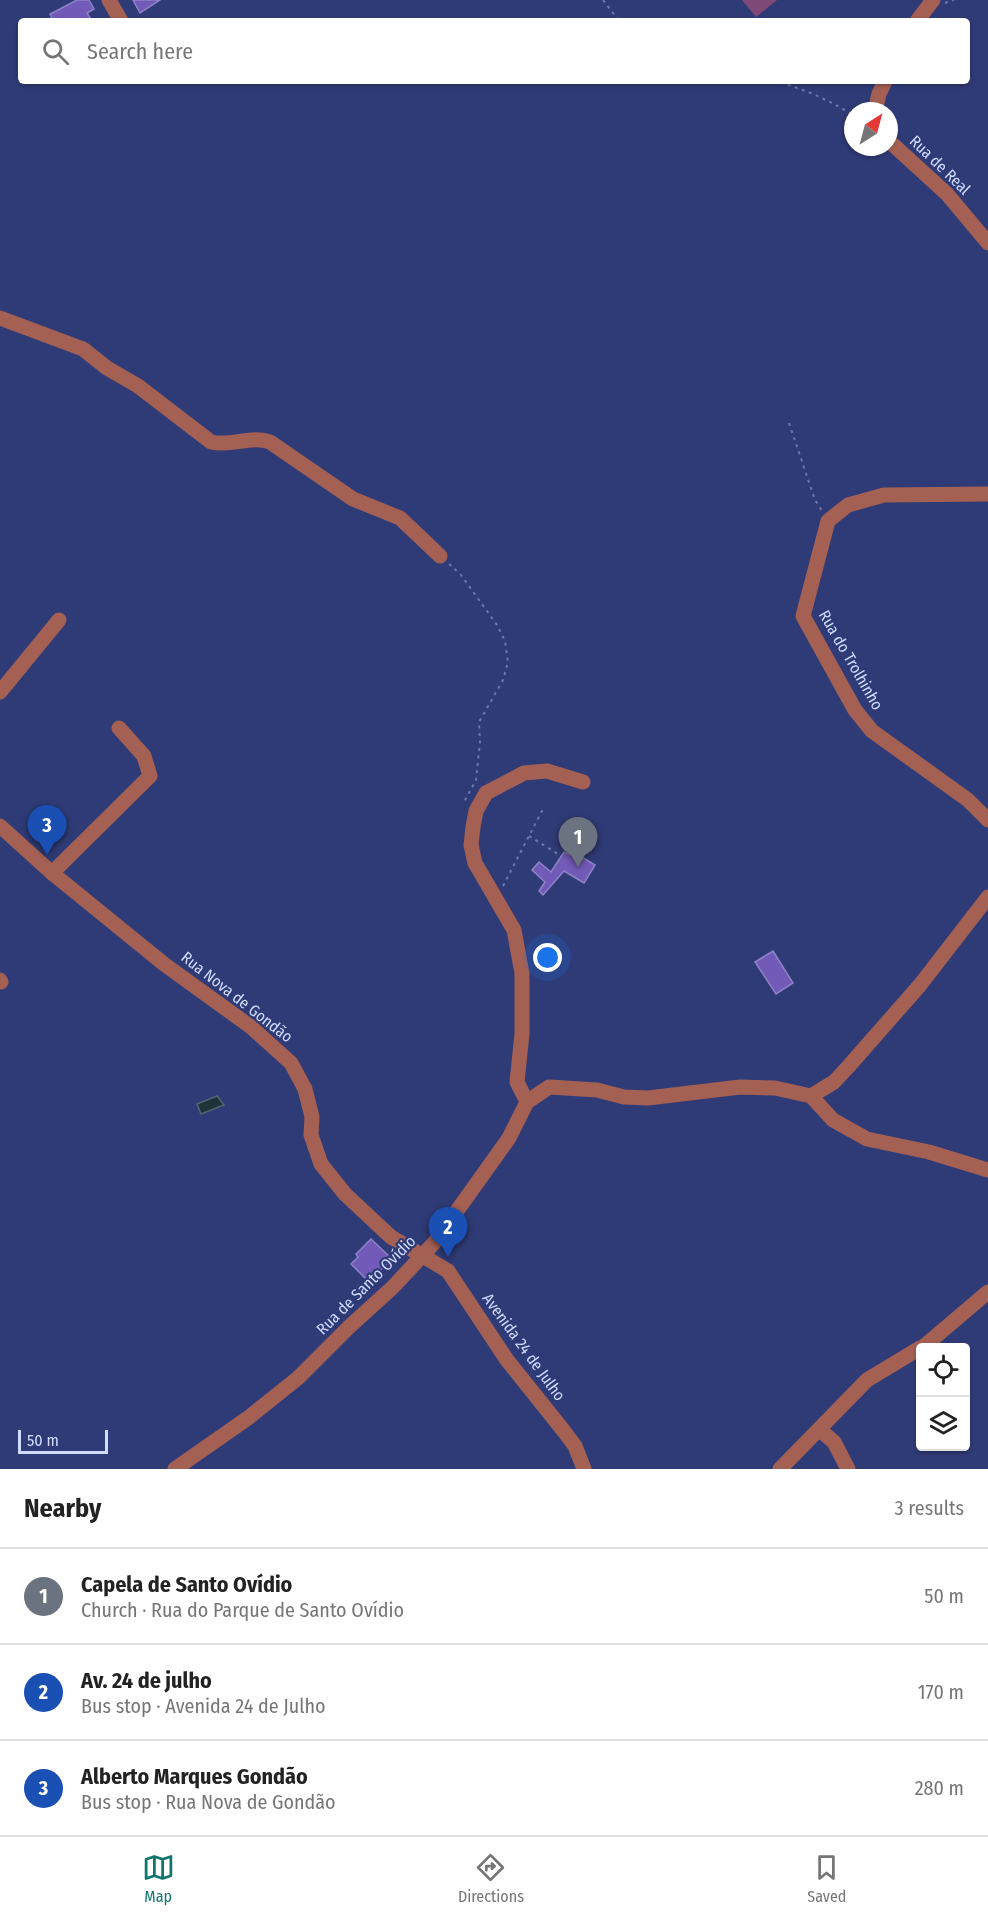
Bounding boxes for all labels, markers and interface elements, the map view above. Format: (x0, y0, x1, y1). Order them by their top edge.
search box (18, 18, 970, 84)
icon: search (39, 35, 72, 68)
text: Search here (87, 38, 193, 65)
north arrow (844, 102, 898, 156)
street label: Rua de Real (906, 131, 974, 199)
street label: Rua do Trolhinho (815, 607, 887, 713)
pin: 3 (28, 806, 66, 855)
pin: 1 (558, 818, 598, 867)
your location (533, 943, 562, 972)
street label: Rua Nova de Gondão (177, 948, 297, 1046)
pin: 2 (428, 1208, 468, 1257)
street label: Rua de Santo Ovídio (312, 1231, 420, 1339)
street label: Avenida 24 de Julho (479, 1290, 569, 1404)
map controls (916, 1343, 970, 1451)
button: locate (916, 1343, 970, 1397)
button: layers (916, 1397, 970, 1451)
scale bar (18, 1427, 108, 1454)
text: 50 m (27, 1431, 59, 1450)
text: Nearby (24, 1493, 101, 1524)
text: 3 results (895, 1496, 964, 1520)
text: Capela de Santo Ovídio (81, 1571, 292, 1598)
text: 1 (39, 1584, 48, 1608)
text: 50 m (924, 1584, 964, 1608)
text: Church · Rua do Parque de Santo Ovídio (81, 1598, 404, 1622)
text: Av. 24 de julho (81, 1667, 212, 1694)
text: 2 (39, 1680, 48, 1704)
text: 170 m (918, 1680, 964, 1704)
text: Bus stop · Avenida 24 de Julho (81, 1694, 326, 1718)
text: Alberto Marques Gondão (81, 1763, 308, 1790)
text: 3 (39, 1776, 48, 1800)
text: 280 m (915, 1776, 964, 1800)
text: Bus stop · Rua Nova de Gondão (81, 1790, 336, 1814)
tab: Map (142, 1851, 175, 1906)
tab: Directions (458, 1851, 524, 1906)
tab: Saved (807, 1851, 846, 1906)

